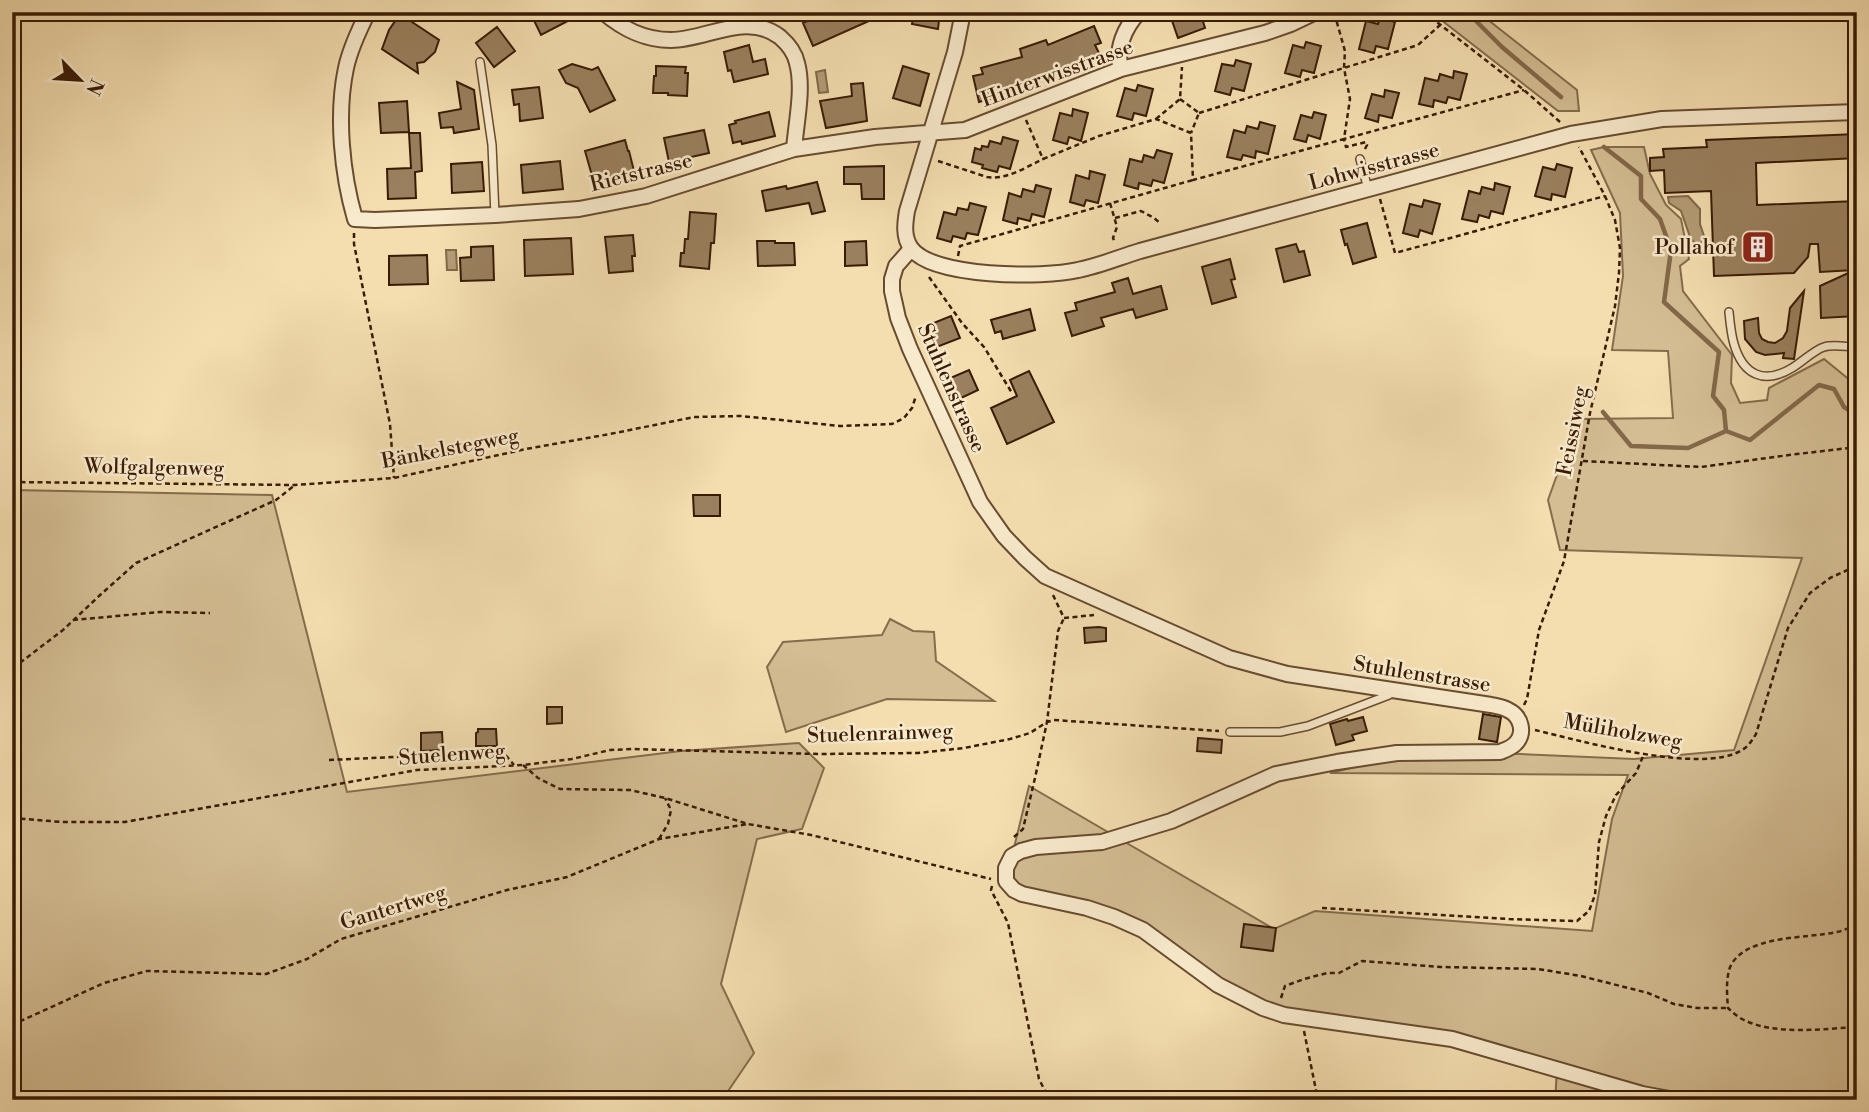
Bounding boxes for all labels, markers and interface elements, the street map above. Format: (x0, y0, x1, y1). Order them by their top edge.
street label: Hinterwisstrasse (978, 34, 1137, 114)
north arrow (46, 46, 116, 116)
text: N (80, 75, 109, 99)
street label: Lohwisstrasse (1306, 137, 1442, 197)
street label: Rietstrasse (587, 148, 695, 198)
building icon: Pollahof (1739, 228, 1777, 266)
place label: Pollahof (1655, 235, 1735, 261)
street label: Stuhlenstrasse (911, 320, 991, 457)
street label: Feissiweg (1552, 384, 1594, 478)
street label: Bänkelstegweg (378, 423, 521, 475)
street label: Wolfgalgenweg (83, 454, 225, 482)
street label: Stuhlenstrasse (1351, 651, 1492, 699)
street label: Müliholzweg (1561, 709, 1684, 755)
street label: Stuelenrainweg (806, 718, 954, 750)
street label: Stuelenweg (398, 738, 507, 772)
street label: Gantertweg (337, 879, 450, 936)

